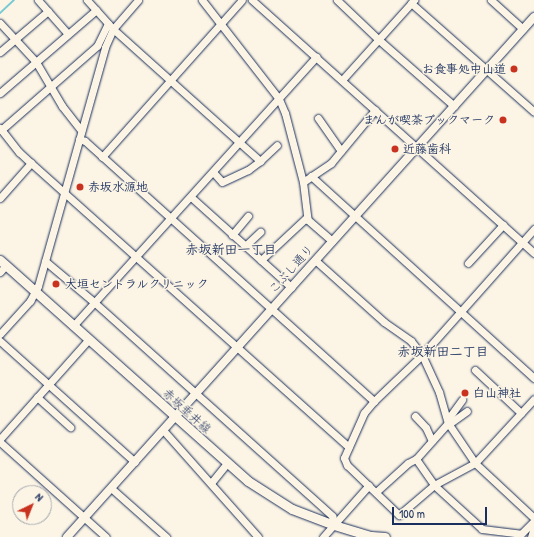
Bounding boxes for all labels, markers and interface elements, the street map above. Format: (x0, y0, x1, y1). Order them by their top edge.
place label: お食事処中山道 (422, 62, 506, 76)
marker: お食事処中山道 (509, 64, 519, 74)
place label: まんが喫茶ブックマーク (363, 113, 495, 127)
marker: まんが喫茶ブックマーク (498, 115, 508, 125)
place label: 近藤歯科 (403, 142, 451, 156)
marker: 近藤歯科 (390, 144, 400, 154)
place label: 赤坂水源地 (88, 180, 148, 194)
marker: 赤坂水源地 (75, 182, 85, 192)
district label: 赤坂新田一丁目 (186, 241, 276, 257)
street label: こぶし通り (266, 242, 316, 296)
place label: 大垣セントラルクリニック (65, 277, 209, 291)
marker: 大垣セントラルクリニック (50, 278, 62, 290)
district label: 赤坂新田二丁目 (398, 343, 488, 359)
street label: 赤坂垂井線 (160, 386, 214, 436)
place label: 白山神社 (473, 386, 521, 400)
marker: 白山神社 (460, 388, 470, 398)
north arrow (12, 485, 52, 525)
text: N (33, 490, 46, 504)
scale bar (394, 499, 489, 525)
text: 100 m (399, 505, 425, 522)

